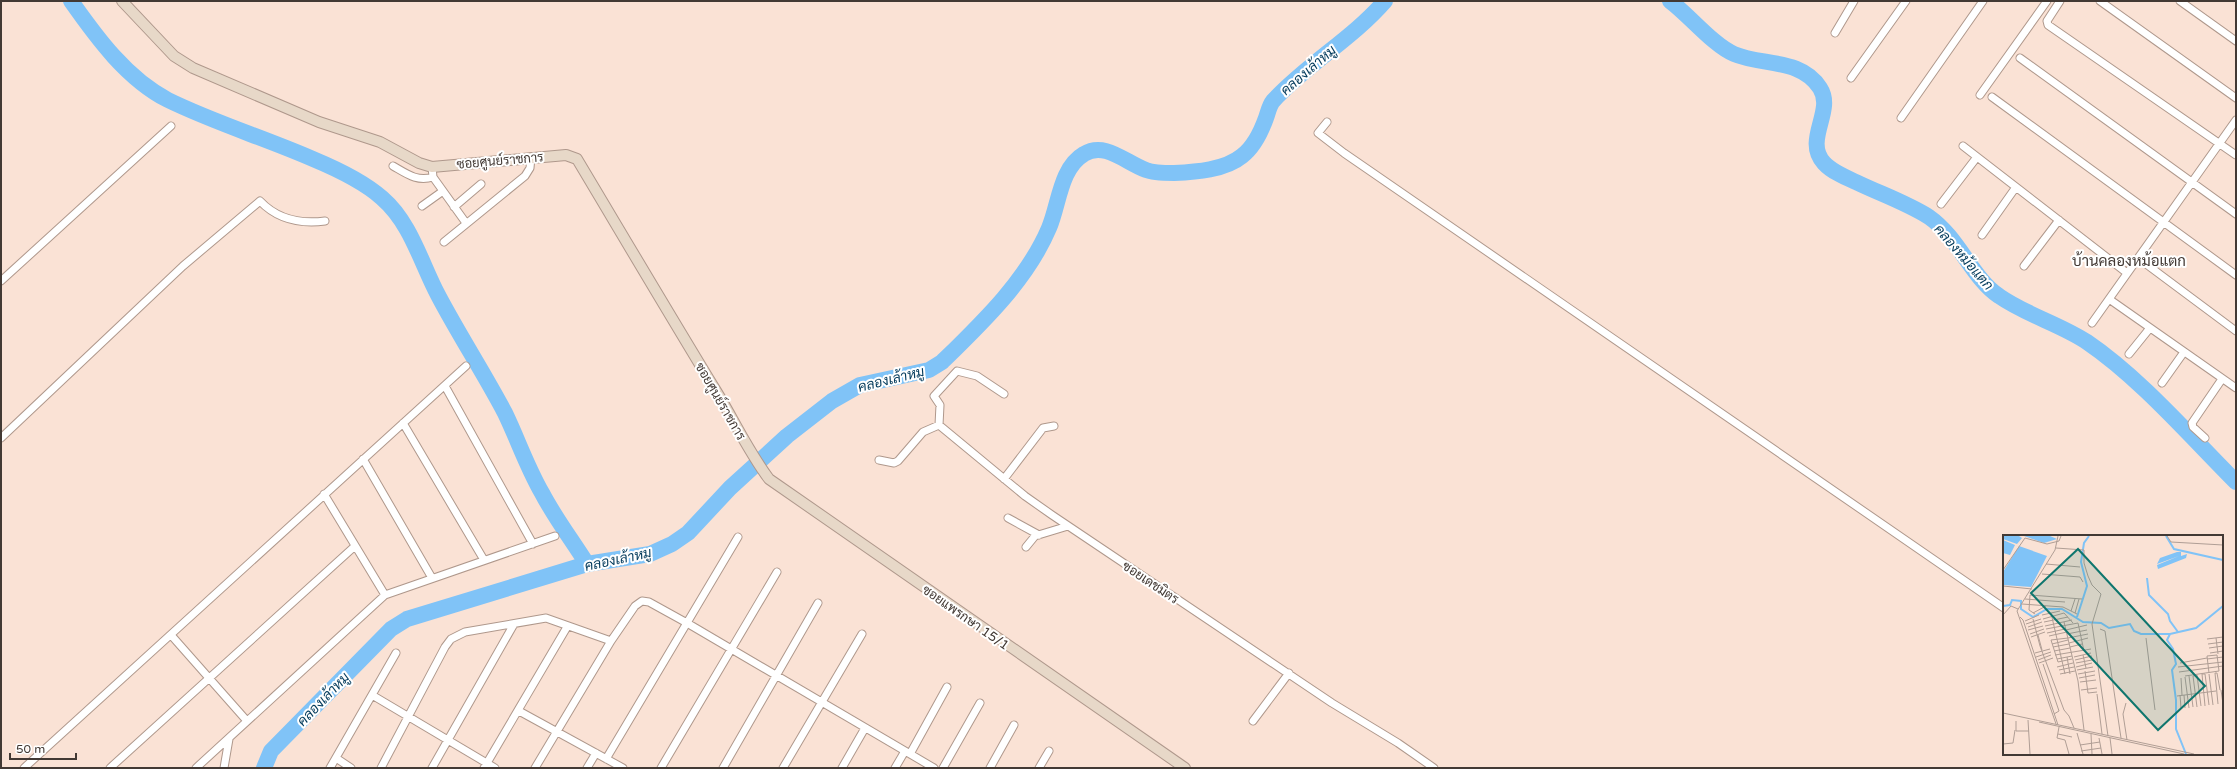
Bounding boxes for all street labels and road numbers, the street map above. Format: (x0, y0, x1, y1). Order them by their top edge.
street label: ซอยศูนย์ราชการ (456, 147, 544, 174)
street label: ซอยศูนย์ราชการ (691, 359, 751, 444)
street label: ซอยเดชมิตร (1119, 557, 1182, 608)
street label: ซอยแพรกษา 15/1 (919, 582, 1012, 654)

